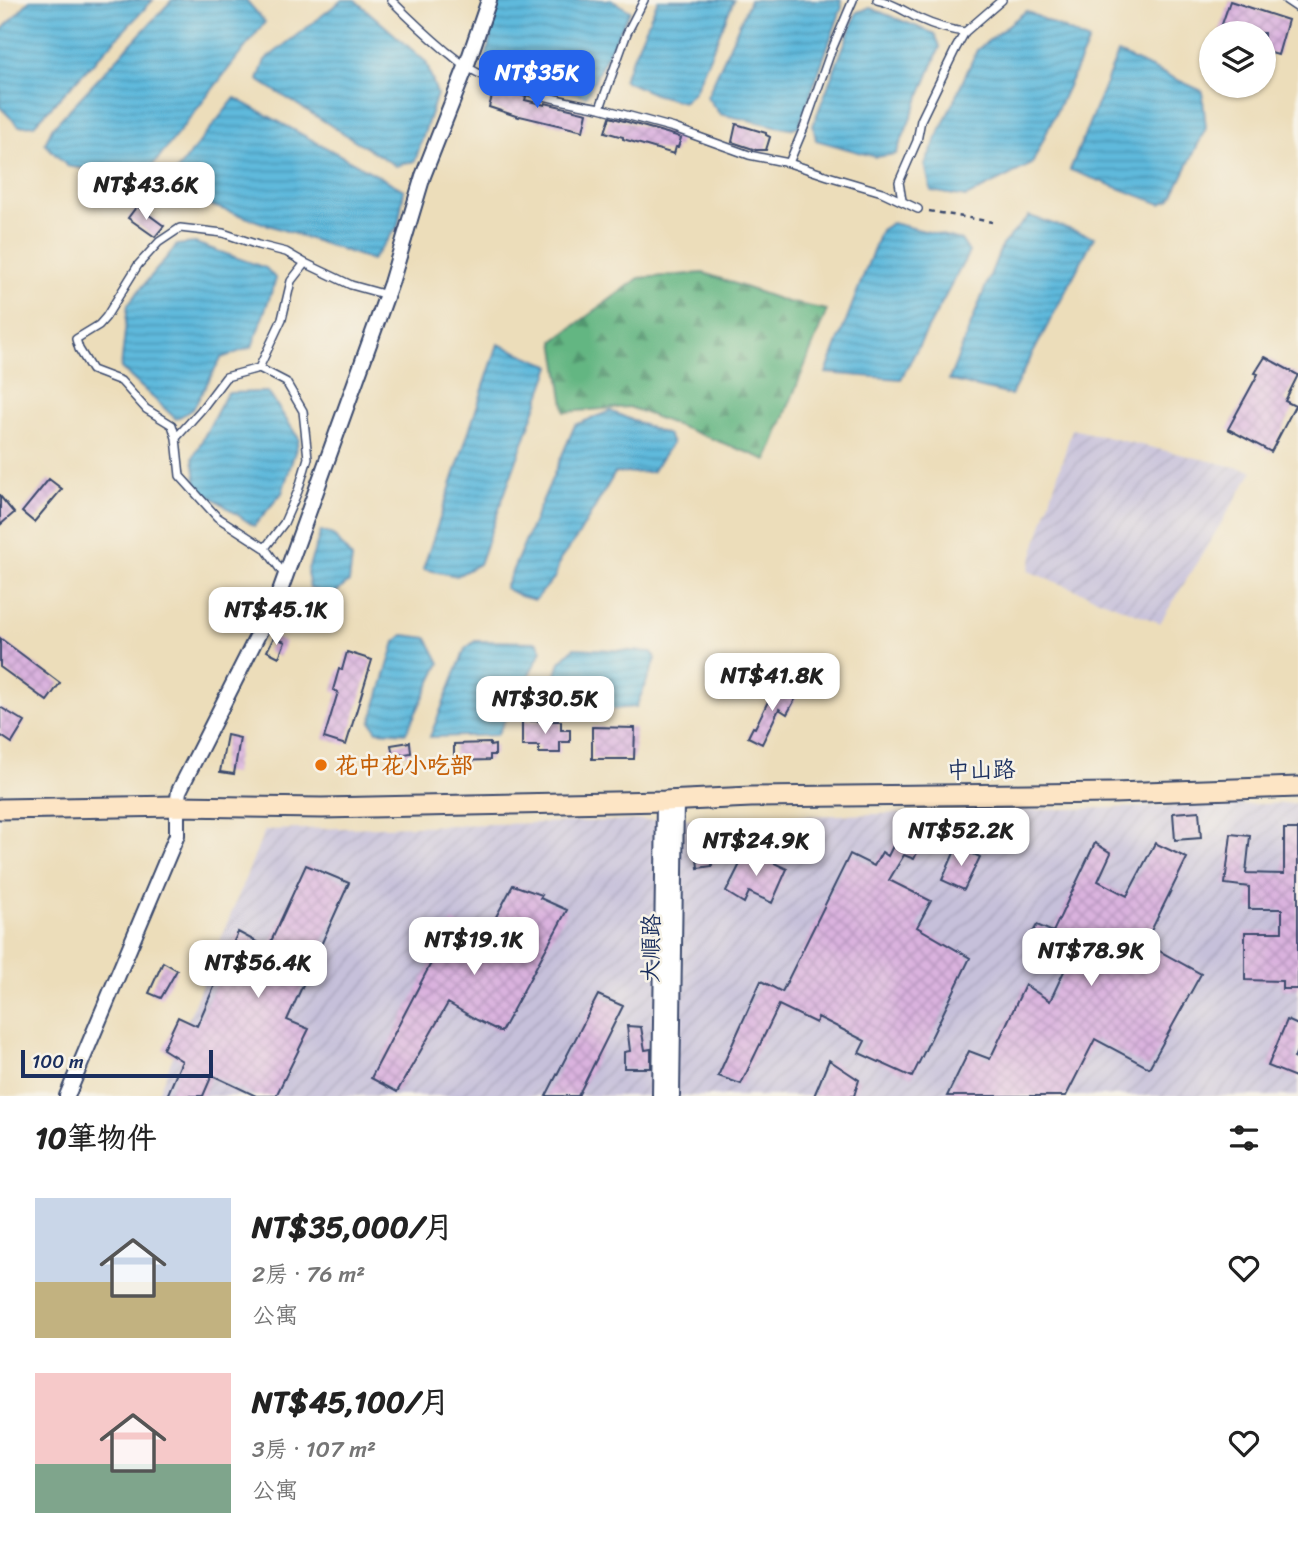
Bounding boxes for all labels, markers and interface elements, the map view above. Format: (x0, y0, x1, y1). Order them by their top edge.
map controls (1199, 21, 1276, 98)
button: layers (1199, 21, 1276, 98)
pin: NT$35K (480, 50, 594, 110)
text: NT$35K (495, 52, 579, 93)
pin: NT$43.6K (74, 162, 218, 222)
text: NT$43.6K (94, 164, 198, 205)
pin: NT$45.1K (204, 588, 348, 647)
text: NT$45.1K (225, 589, 327, 630)
pin: NT$41.8K (700, 654, 844, 713)
text: NT$41.8K (721, 655, 823, 696)
pin: NT$30.5K (473, 676, 617, 736)
text: NT$30.5K (492, 678, 598, 719)
place label: 花中花小吃部 (335, 745, 473, 786)
street label: 中山路 (946, 749, 1016, 791)
marker: 花中花小吃部 (313, 757, 329, 773)
pin: NT$52.2K (889, 808, 1033, 868)
text: NT$52.2K (908, 810, 1014, 851)
pin: NT$24.9K (684, 818, 828, 878)
text: NT$24.9K (703, 820, 809, 861)
street label: 大順路 (630, 913, 672, 983)
pin: NT$19.1K (402, 918, 546, 977)
text: NT$19.1K (425, 919, 523, 960)
pin: NT$78.9K (1019, 928, 1163, 988)
text: NT$78.9K (1038, 930, 1144, 971)
pin: NT$56.4K (186, 940, 330, 1000)
text: NT$56.4K (205, 942, 311, 983)
text: 100 m (32, 1045, 84, 1078)
scale bar (21, 1047, 214, 1079)
text: 10筆物件 (35, 1111, 157, 1165)
icon: filters (1225, 1119, 1263, 1157)
text: NT$35,000/月 (252, 1200, 454, 1254)
icon: home (91, 1226, 175, 1310)
icon: heart (1225, 1249, 1263, 1287)
text: 2房 · 76 m² (252, 1254, 365, 1295)
text: 公寓 (252, 1295, 298, 1336)
text: NT$45,100/月 (252, 1375, 450, 1429)
icon: home (91, 1401, 175, 1485)
icon: heart (1225, 1424, 1263, 1462)
text: 3房 · 107 m² (252, 1429, 376, 1470)
text: 公寓 (252, 1470, 298, 1511)

